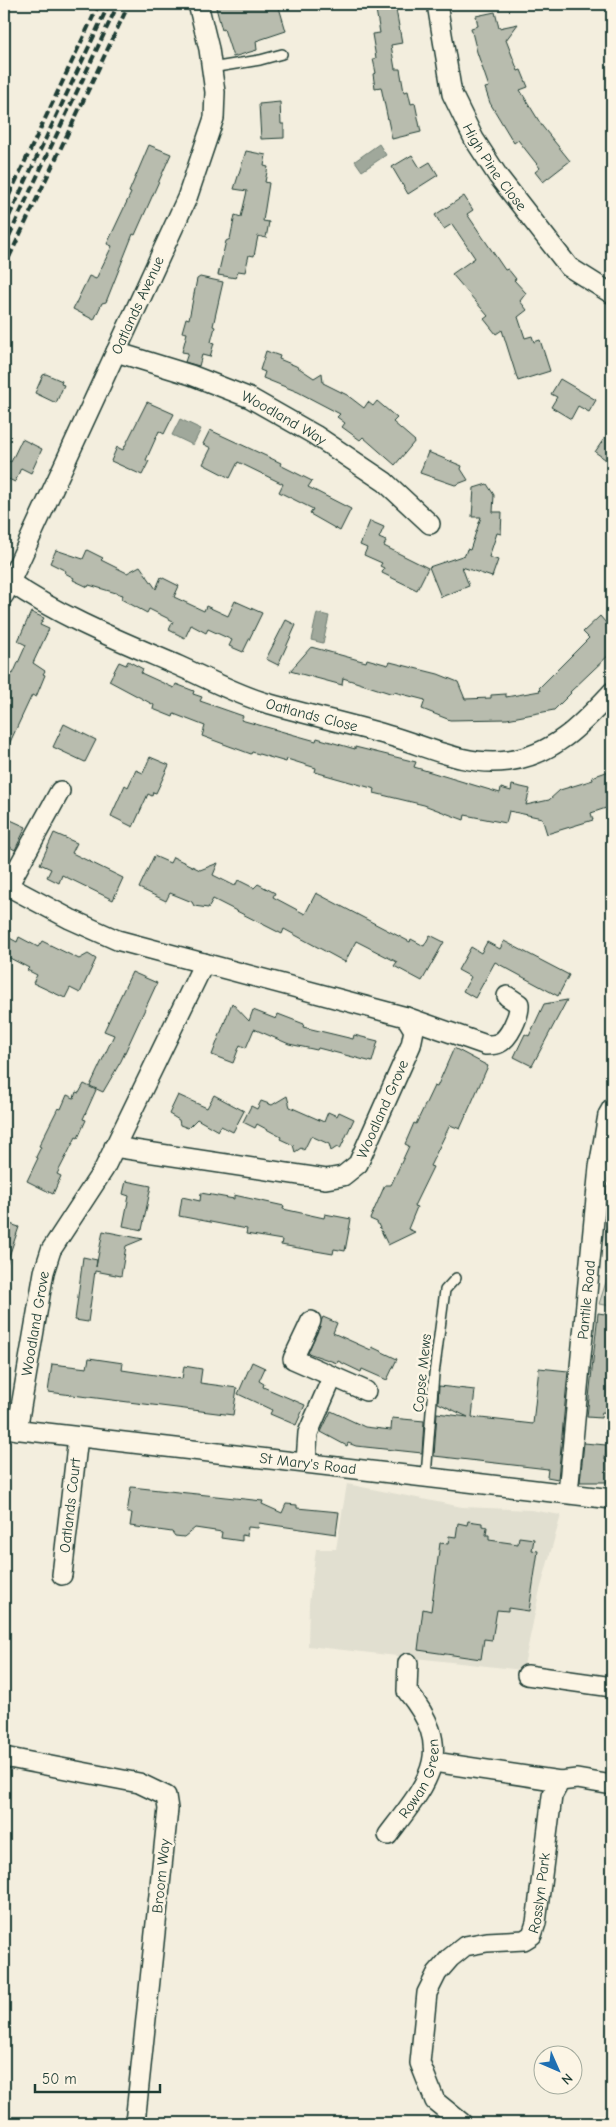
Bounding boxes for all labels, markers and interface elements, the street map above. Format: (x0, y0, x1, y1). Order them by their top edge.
street label: High Pine Close (459, 120, 531, 215)
street label: Oatlands Avenue (107, 253, 168, 357)
street label: Woodland Way (239, 387, 330, 449)
street label: Oatlands Close (264, 694, 360, 736)
street label: Woodland Grove (353, 1056, 413, 1161)
street label: Pantile Road (574, 1259, 599, 1340)
street label: Woodland Grove (17, 1269, 53, 1377)
street label: Copse Mews (409, 1333, 435, 1413)
street label: St Mary's Road (259, 1449, 357, 1478)
street label: Oatlands Court (56, 1456, 85, 1554)
street label: Rowan Green (395, 1738, 443, 1822)
street label: Broom Way (148, 1838, 174, 1914)
street label: Rosslyn Park (524, 1851, 554, 1936)
north arrow (534, 2044, 584, 2094)
scale bar (35, 2062, 160, 2094)
text: 50 m (42, 2070, 77, 2088)
text: N (558, 2070, 576, 2088)

